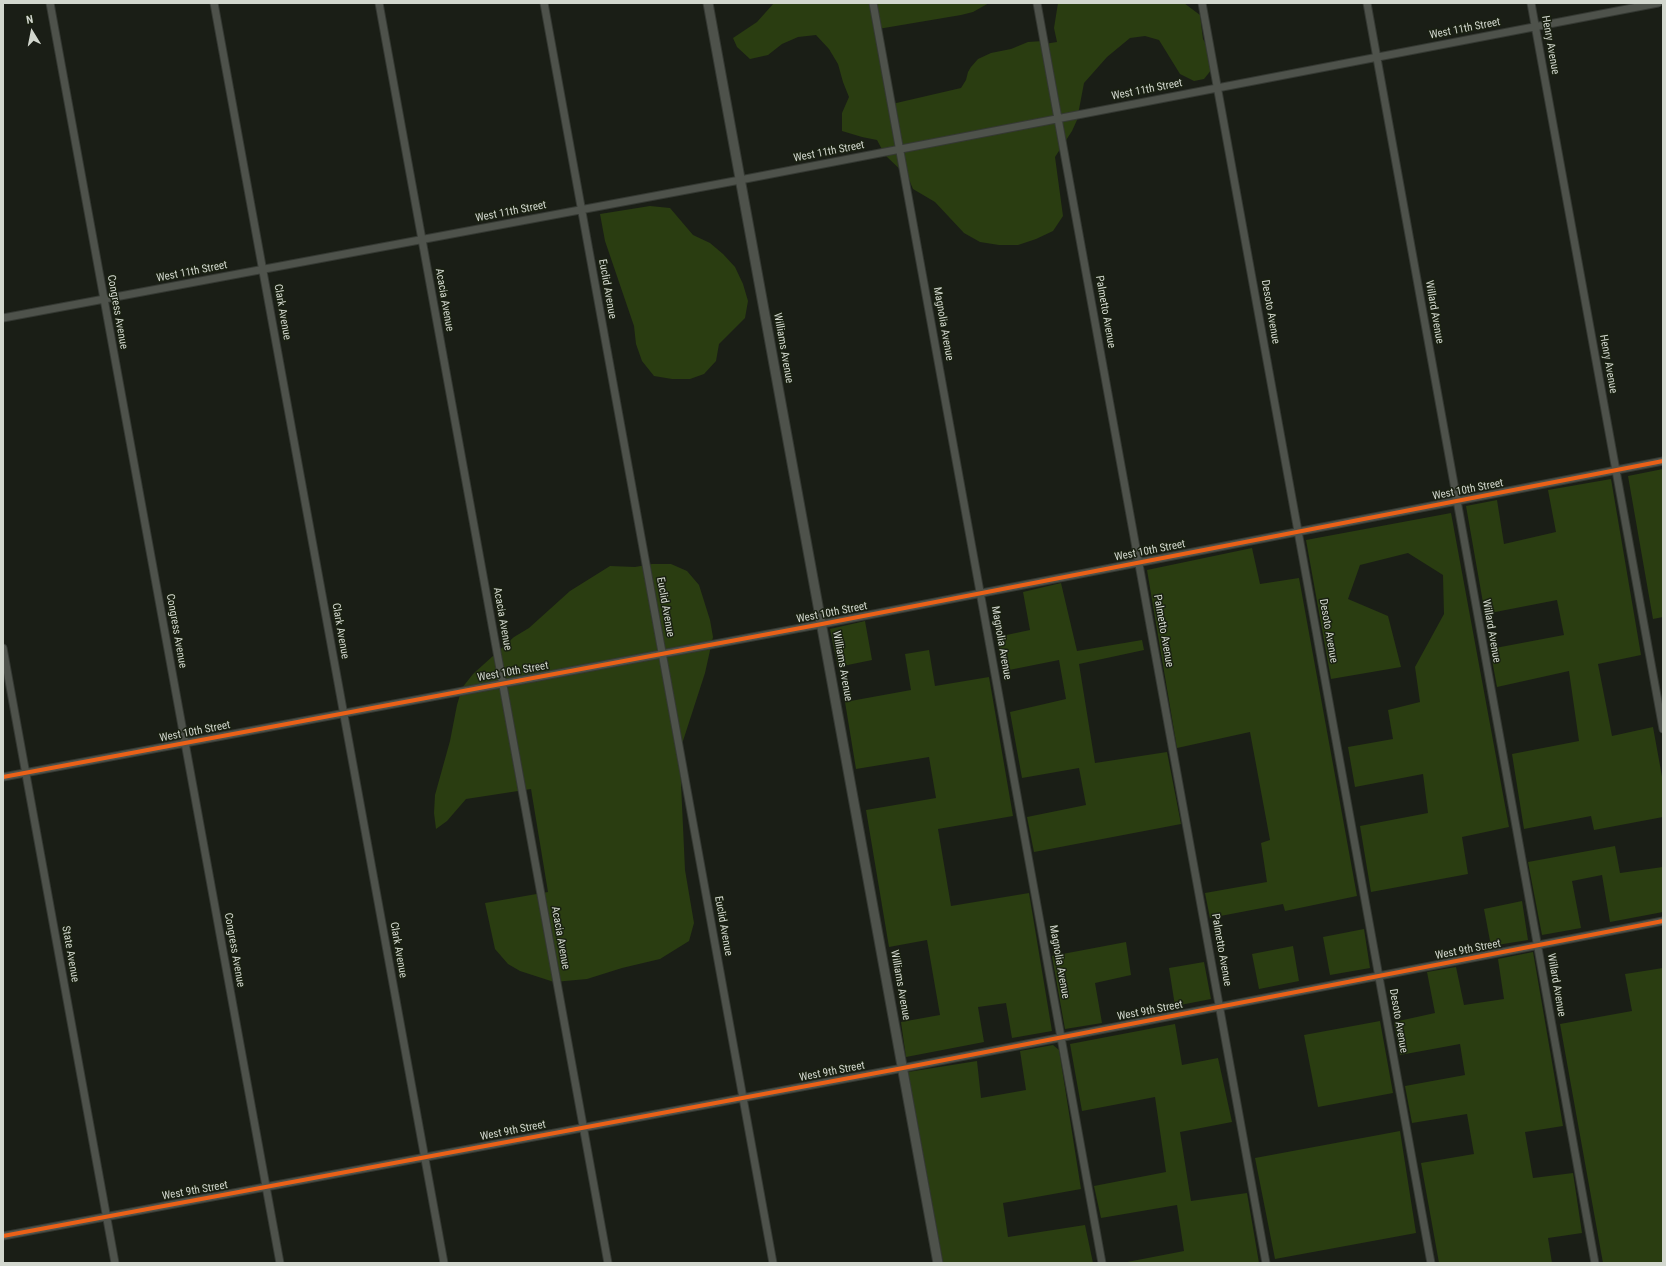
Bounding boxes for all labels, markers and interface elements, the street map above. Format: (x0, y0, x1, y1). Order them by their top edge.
north arrow (12, 12, 52, 52)
text: N (25, 13, 34, 27)
street label: Henry Avenue (1538, 15, 1562, 75)
street label: West 11th Street (1428, 16, 1502, 42)
street label: West 11th Street (1110, 77, 1184, 103)
street label: West 11th Street (792, 139, 866, 165)
street label: West 11th Street (474, 199, 548, 225)
street label: Euclid Avenue (595, 258, 619, 320)
street label: West 11th Street (155, 259, 229, 285)
street label: Acacia Avenue (432, 267, 456, 333)
street label: Congress Avenue (104, 274, 130, 350)
street label: Palmetto Avenue (1092, 275, 1118, 349)
street label: Desoto Avenue (1258, 279, 1282, 345)
street label: Willard Avenue (1422, 279, 1446, 345)
street label: Clark Avenue (271, 283, 293, 341)
street label: Magnolia Avenue (930, 286, 956, 362)
street label: Williams Avenue (770, 312, 796, 384)
street label: Henry Avenue (1596, 334, 1620, 394)
street label: West 10th Street (1431, 477, 1505, 503)
street label: West 10th Street (1113, 538, 1187, 564)
street label: Euclid Avenue (653, 576, 677, 638)
street label: Acacia Avenue (490, 586, 514, 652)
street label: Congress Avenue (163, 593, 189, 669)
street label: Palmetto Avenue (1150, 594, 1176, 668)
street label: Desoto Avenue (1316, 598, 1340, 664)
street label: Willard Avenue (1479, 598, 1503, 664)
street label: West 10th Street (795, 600, 869, 626)
street label: Clark Avenue (329, 602, 351, 660)
street label: Magnolia Avenue (988, 605, 1014, 681)
street label: Williams Avenue (829, 630, 855, 702)
street label: West 10th Street (476, 659, 550, 685)
street label: West 10th Street (158, 719, 232, 745)
street label: Euclid Avenue (711, 895, 735, 957)
street label: Acacia Avenue (548, 905, 572, 971)
street label: Congress Avenue (221, 912, 247, 988)
street label: Palmetto Avenue (1208, 913, 1234, 987)
street label: Clark Avenue (387, 921, 409, 979)
street label: Magnolia Avenue (1046, 924, 1072, 1000)
street label: State Avenue (59, 925, 81, 983)
street label: West 9th Street (1434, 937, 1502, 963)
street label: Williams Avenue (887, 949, 913, 1021)
street label: Willard Avenue (1544, 952, 1568, 1018)
street label: Desoto Avenue (1386, 988, 1410, 1054)
street label: West 9th Street (1116, 998, 1184, 1024)
street label: West 9th Street (798, 1059, 866, 1085)
street label: West 9th Street (479, 1118, 547, 1144)
street label: West 9th Street (161, 1179, 229, 1203)

